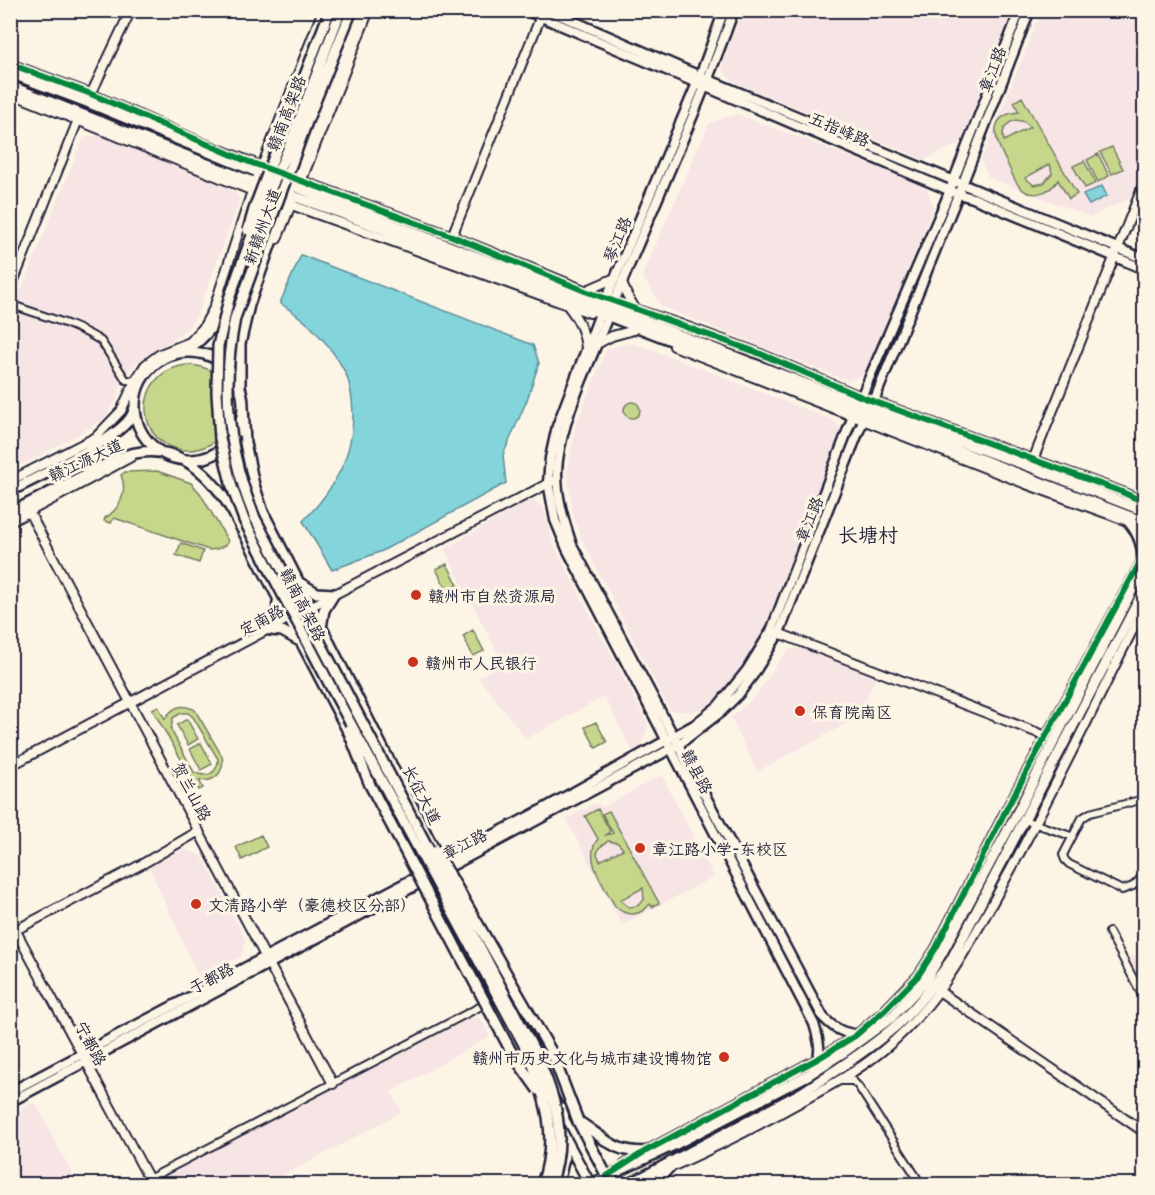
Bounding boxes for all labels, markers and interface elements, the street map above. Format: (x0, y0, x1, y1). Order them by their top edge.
street label: 章江路 (971, 42, 1011, 96)
street label: 赣南高架路 (259, 71, 311, 155)
street label: 五指峰路 (806, 104, 874, 152)
street label: 新赣州大道 (236, 184, 286, 268)
street label: 琴江路 (596, 212, 636, 266)
street label: 赣江源大道 (44, 431, 126, 487)
street label: 章江路 (788, 492, 828, 546)
district label: 长塘村 (838, 519, 898, 549)
street label: 赣南高架路 (275, 563, 333, 645)
place label: 赣州市自然资源局 (428, 583, 556, 607)
marker: 赣州市自然资源局 (409, 588, 423, 602)
street label: 定南路 (234, 597, 288, 641)
place label: 赣州市人民银行 (425, 650, 537, 674)
marker: 赣州市人民银行 (406, 655, 420, 669)
place label: 保育院南区 (812, 699, 892, 723)
marker: 保育院南区 (793, 704, 807, 718)
street label: 赣县路 (676, 744, 720, 798)
street label: 贺兰山路 (167, 757, 219, 825)
street label: 长征大道 (398, 760, 448, 828)
street label: 章江路 (437, 821, 491, 865)
place label: 章江路小学-东校区 (652, 836, 788, 860)
marker: 章江路小学-东校区 (633, 841, 647, 855)
place label: 文清路小学（豪德校区分部） (208, 892, 416, 916)
marker: 文清路小学（豪德校区分部） (189, 897, 203, 911)
street label: 于都路 (184, 955, 238, 999)
street label: 宁都路 (70, 1016, 114, 1070)
place label: 赣州市历史文化与城市建设博物馆 (472, 1045, 712, 1069)
marker: 赣州市历史文化与城市建设博物馆 (717, 1050, 731, 1064)

